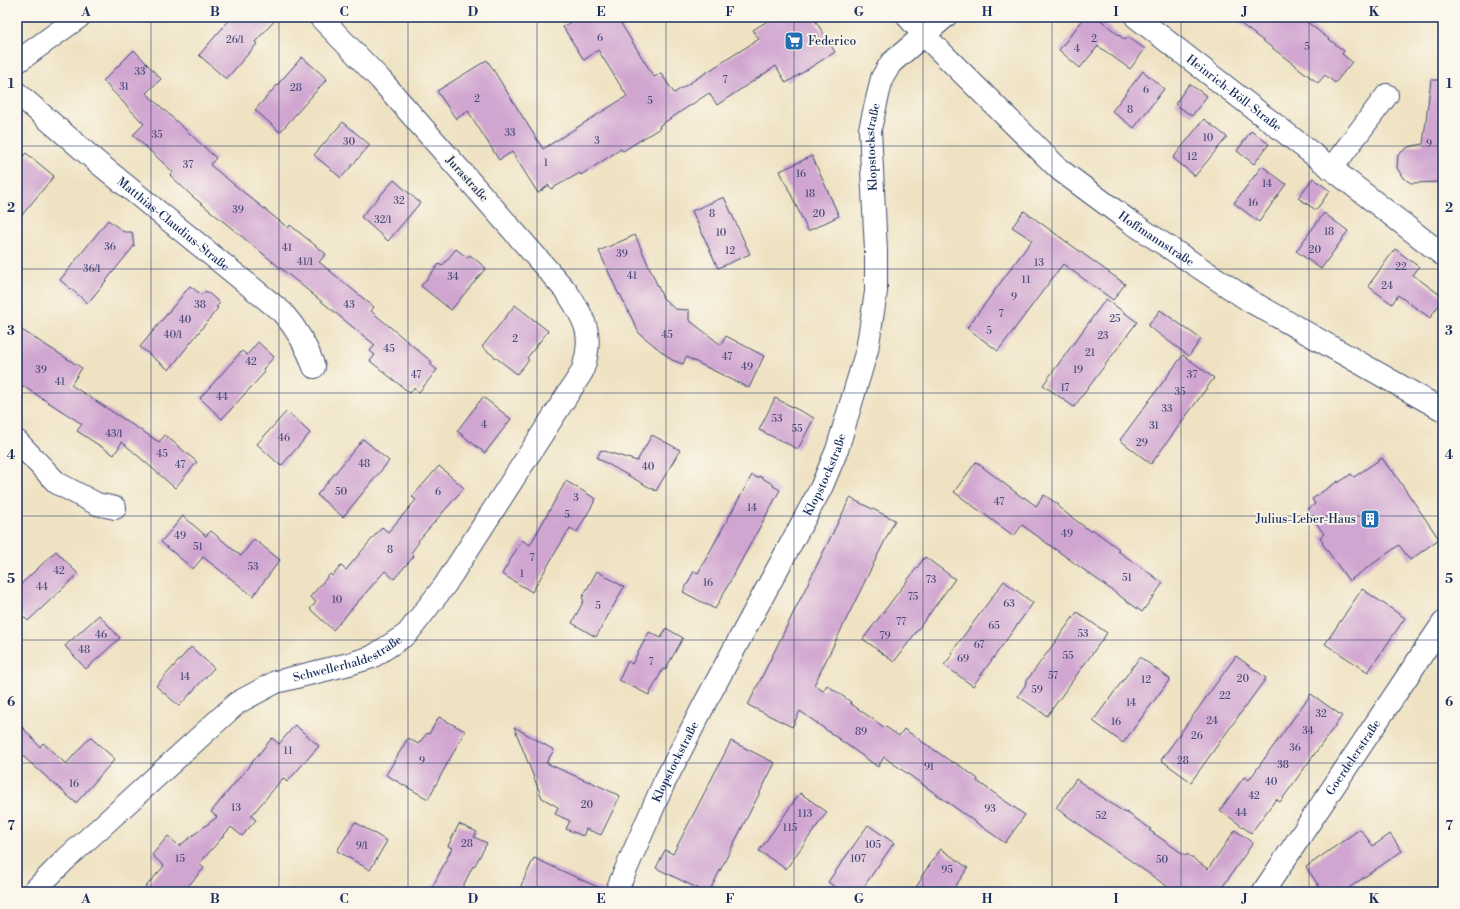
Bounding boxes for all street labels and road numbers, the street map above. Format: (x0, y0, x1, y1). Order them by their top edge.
street label: Heinrich-Böll-Straße (1183, 51, 1285, 135)
street label: Klopstockstraße (862, 101, 883, 191)
street label: Jurastraße (442, 152, 492, 205)
street label: Matthias-Claudius-Straße (114, 174, 233, 274)
street label: Hoffmannstraße (1115, 208, 1197, 270)
street label: Klopstockstraße (800, 432, 849, 519)
street label: Schwellerhaldestraße (291, 632, 405, 685)
street label: Goerdelerstraße (1322, 717, 1384, 798)
street label: Klopstockstraße (649, 719, 702, 805)

